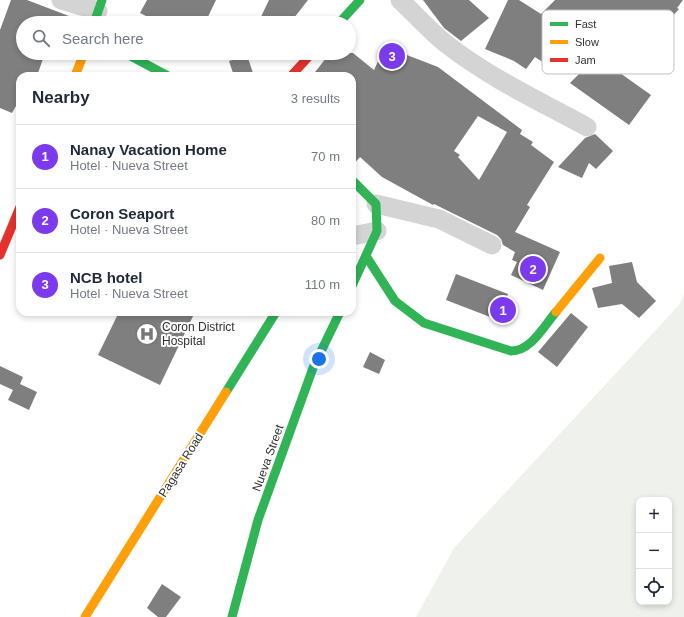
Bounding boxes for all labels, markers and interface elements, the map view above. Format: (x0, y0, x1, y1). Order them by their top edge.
legend (542, 10, 674, 74)
search box (16, 16, 356, 60)
text: Fast (575, 18, 596, 30)
icon: search (30, 27, 52, 49)
text: Search here (62, 30, 144, 47)
text: Slow (575, 36, 599, 48)
pin: 3 (379, 41, 405, 71)
text: Jam (575, 54, 596, 66)
text: Nearby (32, 88, 90, 107)
text: 3 results (291, 91, 340, 106)
text: Nanay Vacation Home (70, 141, 227, 158)
text: 1 (41, 149, 49, 164)
text: 70 m (311, 149, 340, 164)
text: Hotel · Nueva Street (70, 158, 188, 173)
text: Coron Seaport (70, 205, 174, 222)
text: 2 (41, 213, 49, 228)
text: 80 m (311, 213, 340, 228)
text: Hotel · Nueva Street (70, 222, 188, 237)
pin: 2 (520, 254, 546, 284)
text: NCB hotel (70, 269, 143, 286)
text: 3 (41, 277, 49, 292)
text: 110 m (305, 277, 340, 292)
text: Hotel · Nueva Street (70, 286, 188, 301)
pin: 1 (490, 295, 516, 325)
place label: Coron District Hospital (162, 320, 235, 348)
hospital icon: Coron District Hospital (134, 321, 160, 347)
your location (309, 349, 329, 369)
street label: Nueva Street (249, 422, 287, 493)
street label: Pagasa Road (156, 430, 206, 500)
map controls (636, 497, 672, 605)
button: + (636, 497, 672, 533)
button: − (636, 533, 672, 569)
button: locate (636, 569, 672, 605)

